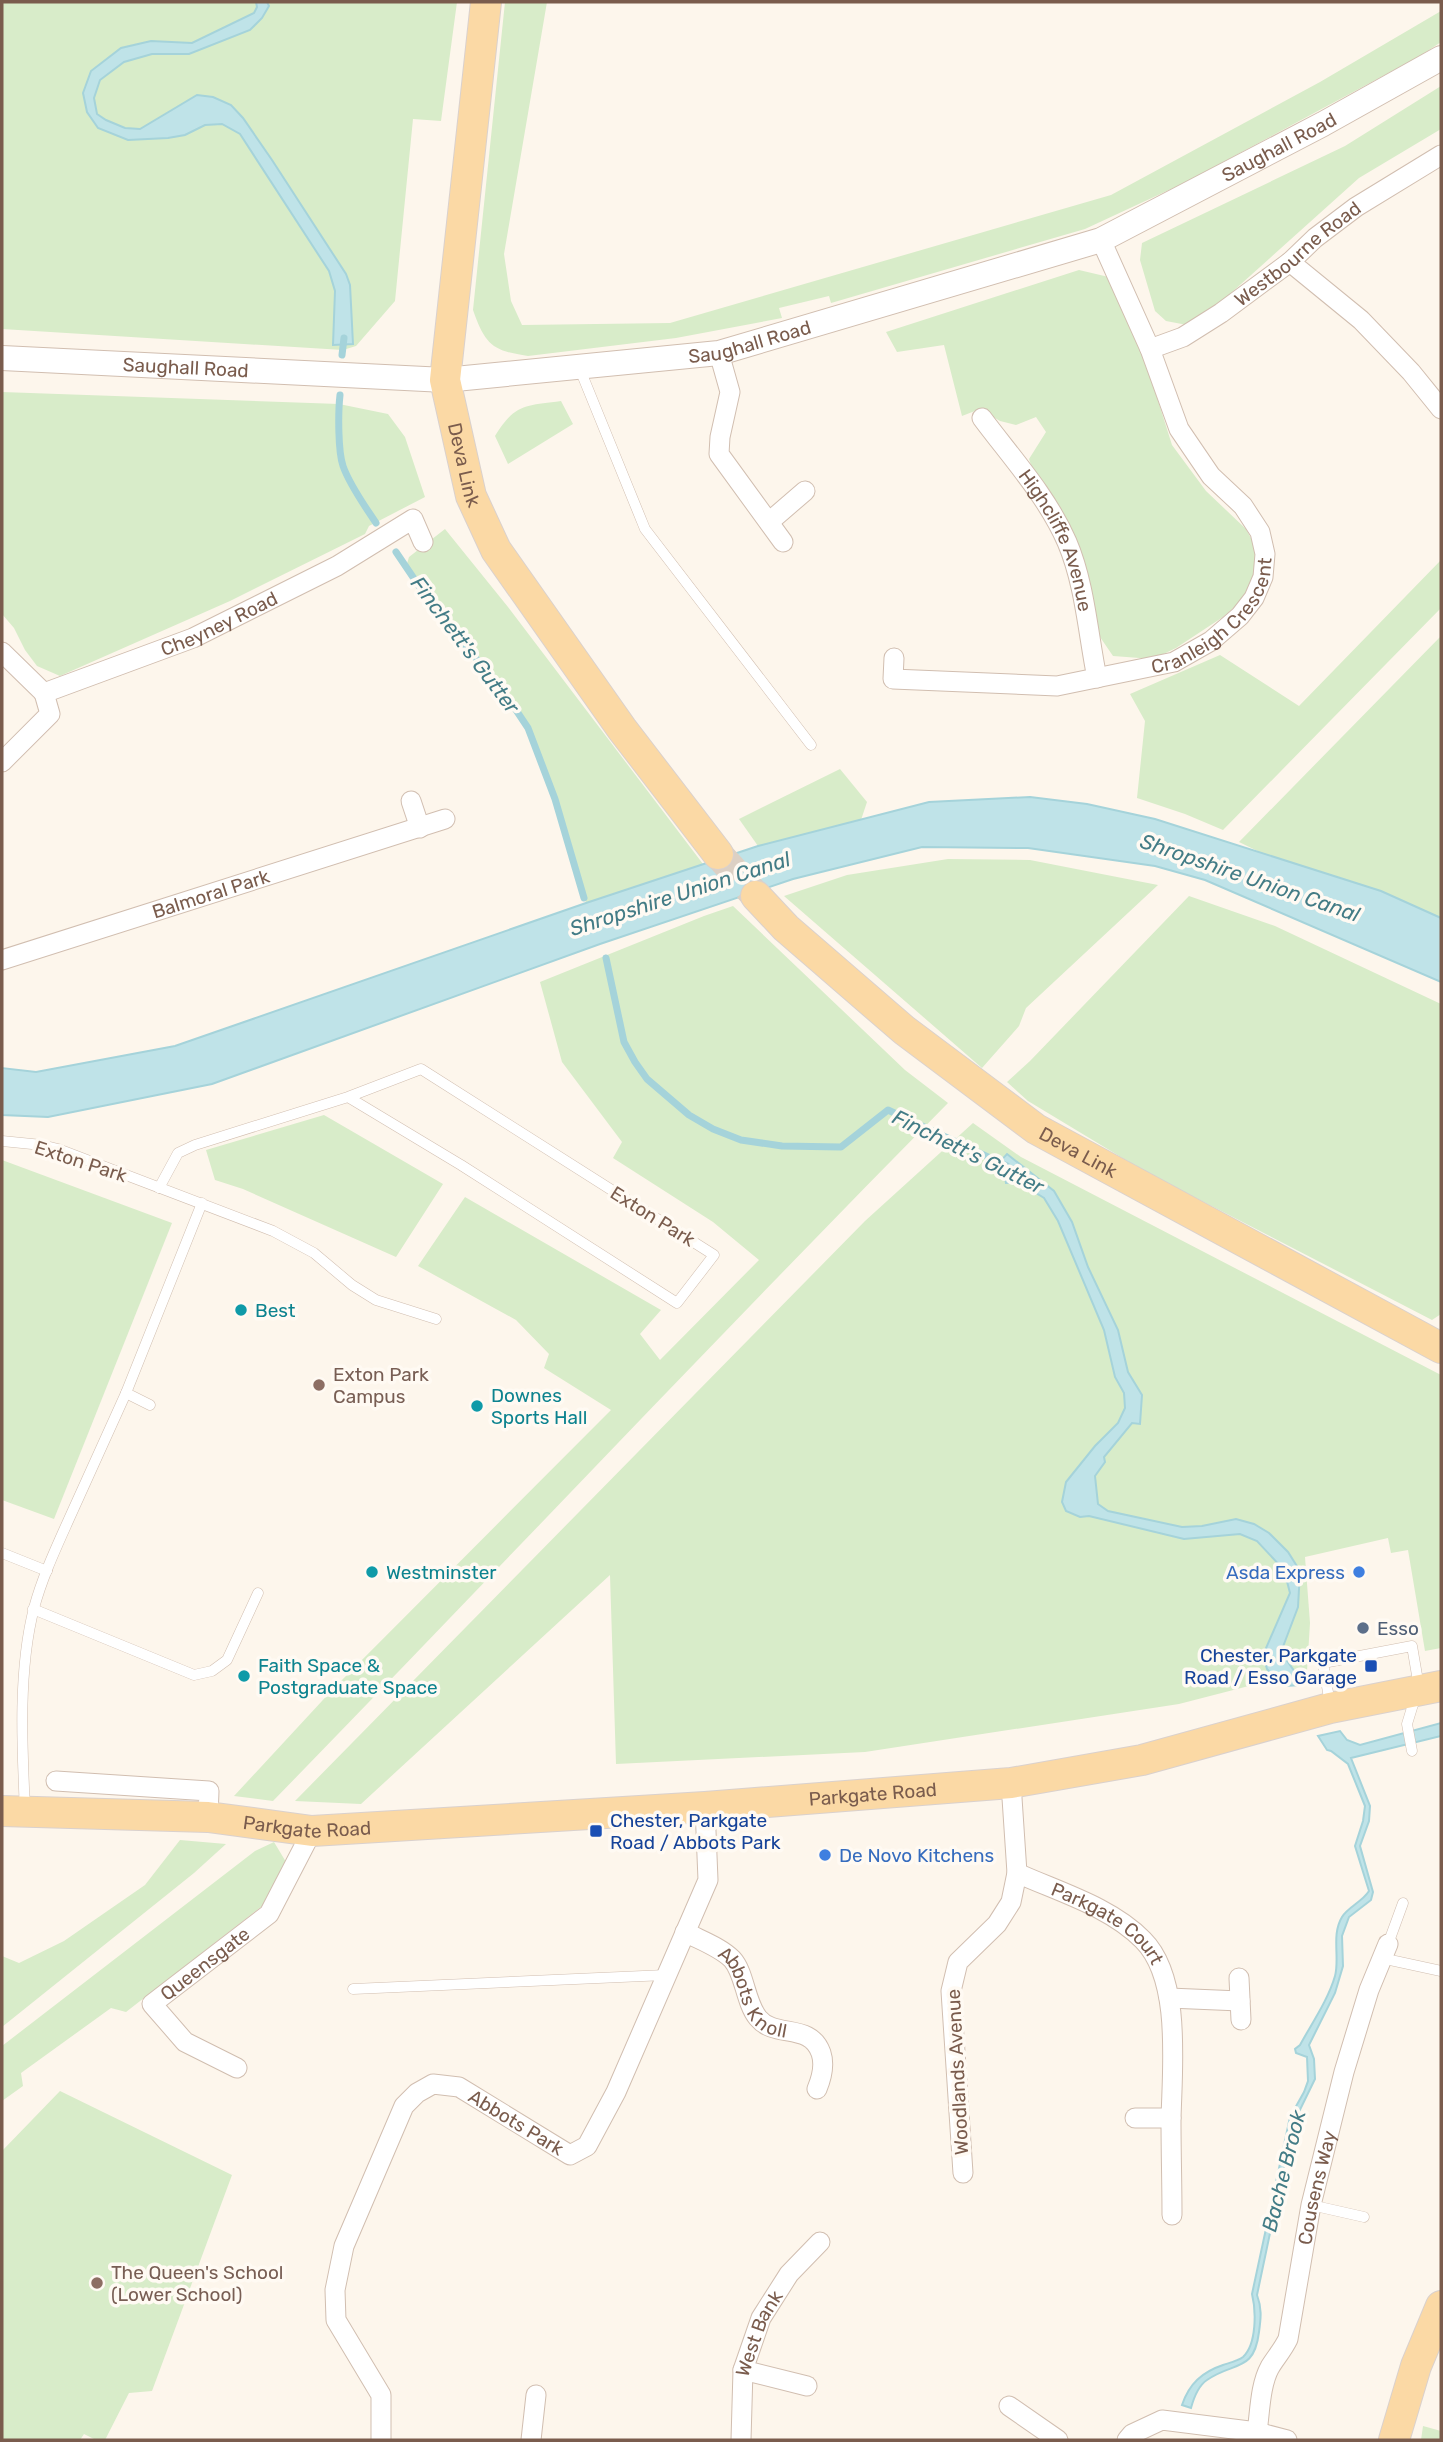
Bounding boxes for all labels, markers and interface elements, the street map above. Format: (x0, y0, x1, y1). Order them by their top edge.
street label: Saughall Road (1218, 108, 1341, 187)
street label: Westbourne Road (1230, 197, 1365, 311)
street label: Saughall Road (687, 315, 814, 368)
street label: Saughall Road (122, 353, 249, 382)
street label: Deva Link (443, 421, 486, 511)
street label: Highcliffe Avenue (1014, 465, 1097, 613)
street label: Cranleigh Crescent (1149, 556, 1277, 678)
water label: Finchett's Gutter (406, 571, 526, 719)
street label: Cheyney Road (158, 587, 281, 661)
water label: Shropshire Union Canal (1137, 828, 1364, 927)
water label: Shropshire Union Canal (566, 846, 794, 941)
street label: Balmoral Park (149, 865, 273, 924)
water label: Finchett's Gutter (889, 1104, 1049, 1199)
street label: Deva Link (1035, 1122, 1121, 1183)
street label: Exton Park (32, 1136, 130, 1187)
street label: Exton Park (606, 1181, 700, 1252)
place label: Best (255, 1299, 296, 1322)
marker: Best (233, 1302, 249, 1318)
place label: Exton Park Campus (333, 1363, 429, 1408)
marker: Exton Park Campus (311, 1377, 327, 1393)
place label: Downes Sports Hall (491, 1384, 587, 1429)
marker: Downes Sports Hall (469, 1398, 485, 1414)
place label: Westminster (386, 1561, 497, 1584)
place label: Asda Express (1226, 1561, 1345, 1584)
marker: Westminster (364, 1564, 380, 1580)
marker: Asda Express (1351, 1564, 1367, 1580)
place label: Esso (1377, 1617, 1419, 1640)
marker: Esso (1355, 1620, 1371, 1636)
place label: Chester, Parkgate Road / Esso Garage (1184, 1644, 1357, 1689)
place label: Faith Space & Postgraduate Space (258, 1654, 438, 1699)
marker: Chester, Parkgate Road / Esso Garage (1363, 1658, 1379, 1674)
marker: Faith Space & Postgraduate Space (236, 1668, 252, 1684)
street label: Parkgate Road (808, 1778, 938, 1811)
place label: Chester, Parkgate Road / Abbots Park (610, 1809, 781, 1854)
street label: Parkgate Road (242, 1811, 372, 1843)
marker: Chester, Parkgate Road / Abbots Park (588, 1823, 604, 1839)
place label: De Novo Kitchens (839, 1844, 994, 1867)
marker: De Novo Kitchens (817, 1847, 833, 1863)
street label: Parkgate Court (1048, 1878, 1169, 1969)
street label: Queensgate (156, 1922, 254, 2005)
street label: Abbots Knoll (714, 1941, 789, 2043)
street label: Woodlands Avenue (942, 1988, 973, 2156)
street label: Abbots Park (464, 2085, 568, 2161)
water label: Bache Brook (1256, 2106, 1311, 2234)
street label: Cousens Way (1293, 2128, 1341, 2247)
place label: The Queen's School (Lower School) (111, 2261, 283, 2306)
marker: The Queen's School (Lower School) (89, 2275, 105, 2291)
street label: West Bank (731, 2286, 788, 2380)

